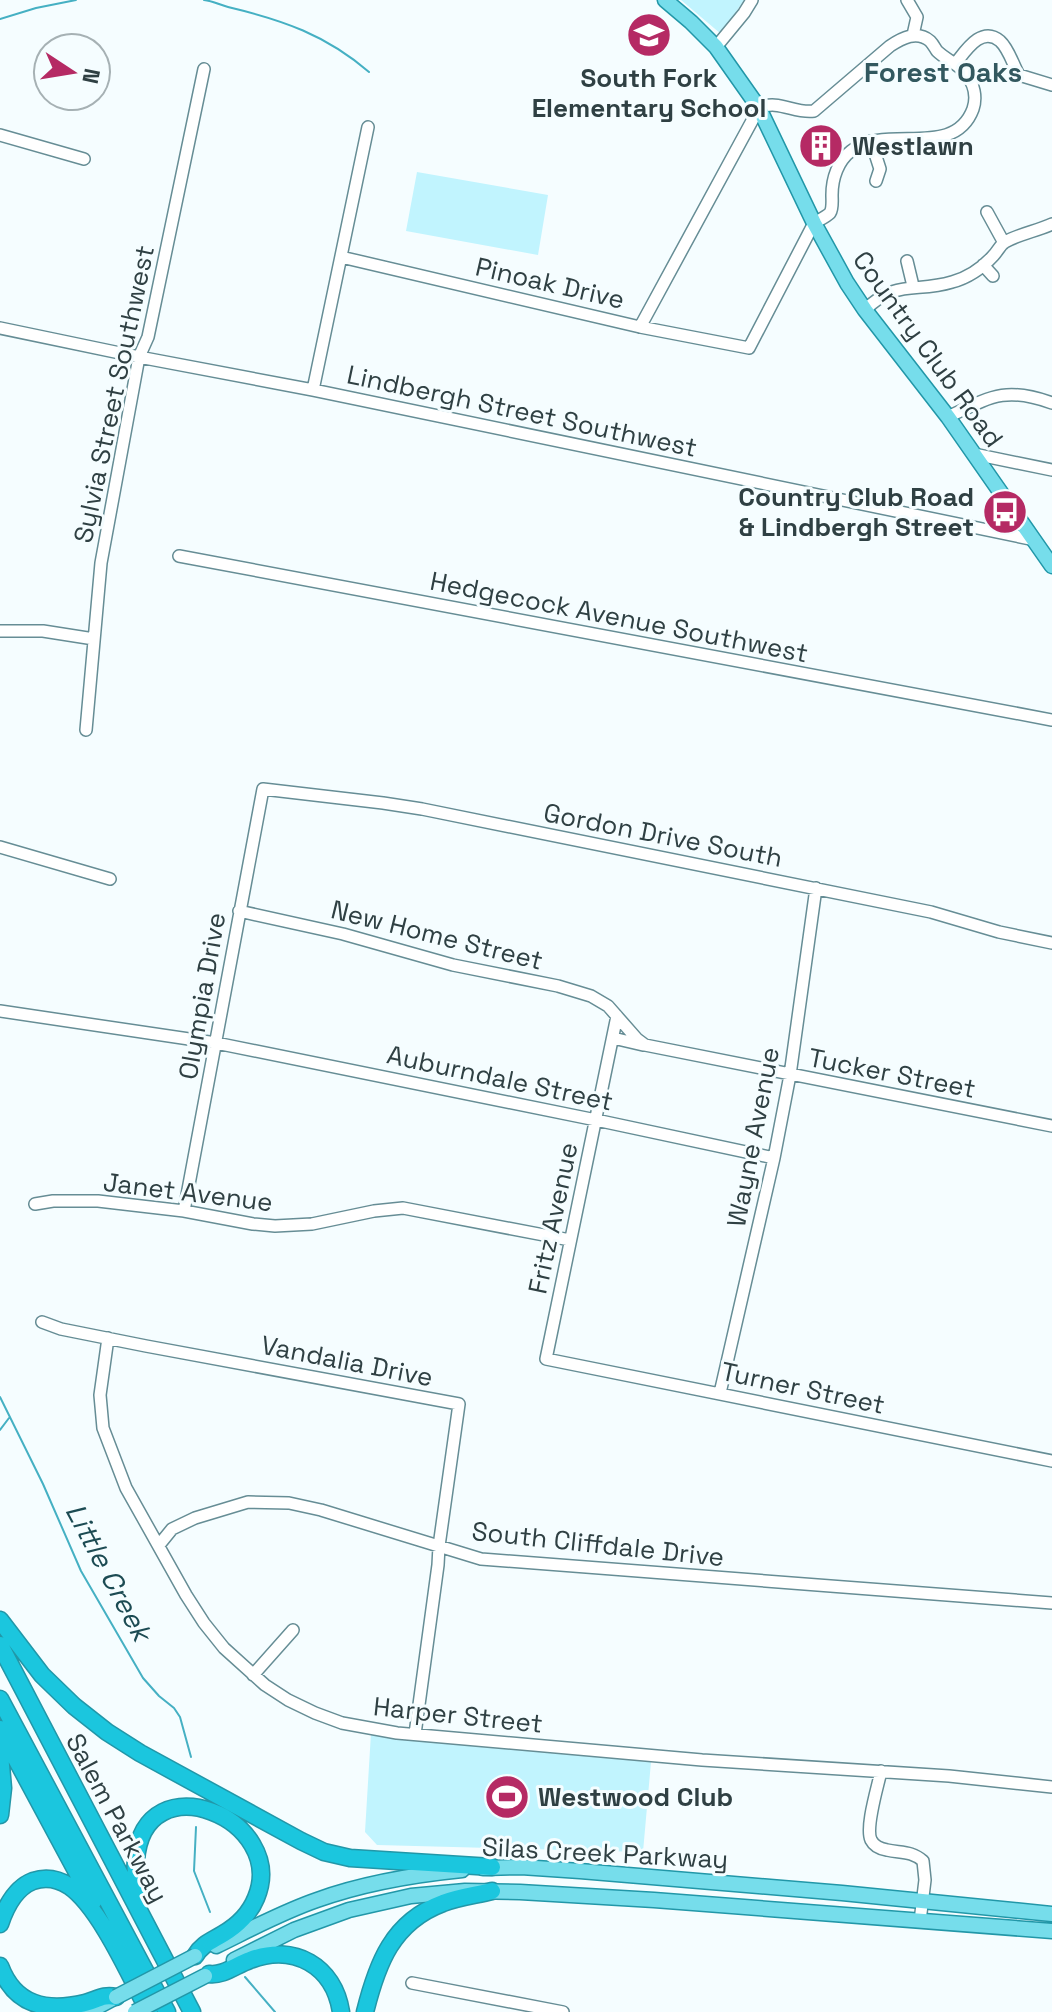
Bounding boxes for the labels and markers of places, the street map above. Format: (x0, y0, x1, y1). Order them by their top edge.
school or university icon: South Fork Elementary School (625, 11, 673, 59)
place label: South Fork Elementary School (532, 61, 766, 125)
building icon: Westlawn (797, 122, 845, 170)
place label: Westlawn (852, 129, 974, 163)
place label: Country Club Road & Lindbergh Street (738, 480, 974, 544)
bus stop icon: Country Club Road & Lindbergh Street (981, 488, 1029, 536)
sports icon: Westwood Club (483, 1773, 531, 1821)
place label: Westwood Club (538, 1780, 733, 1814)

